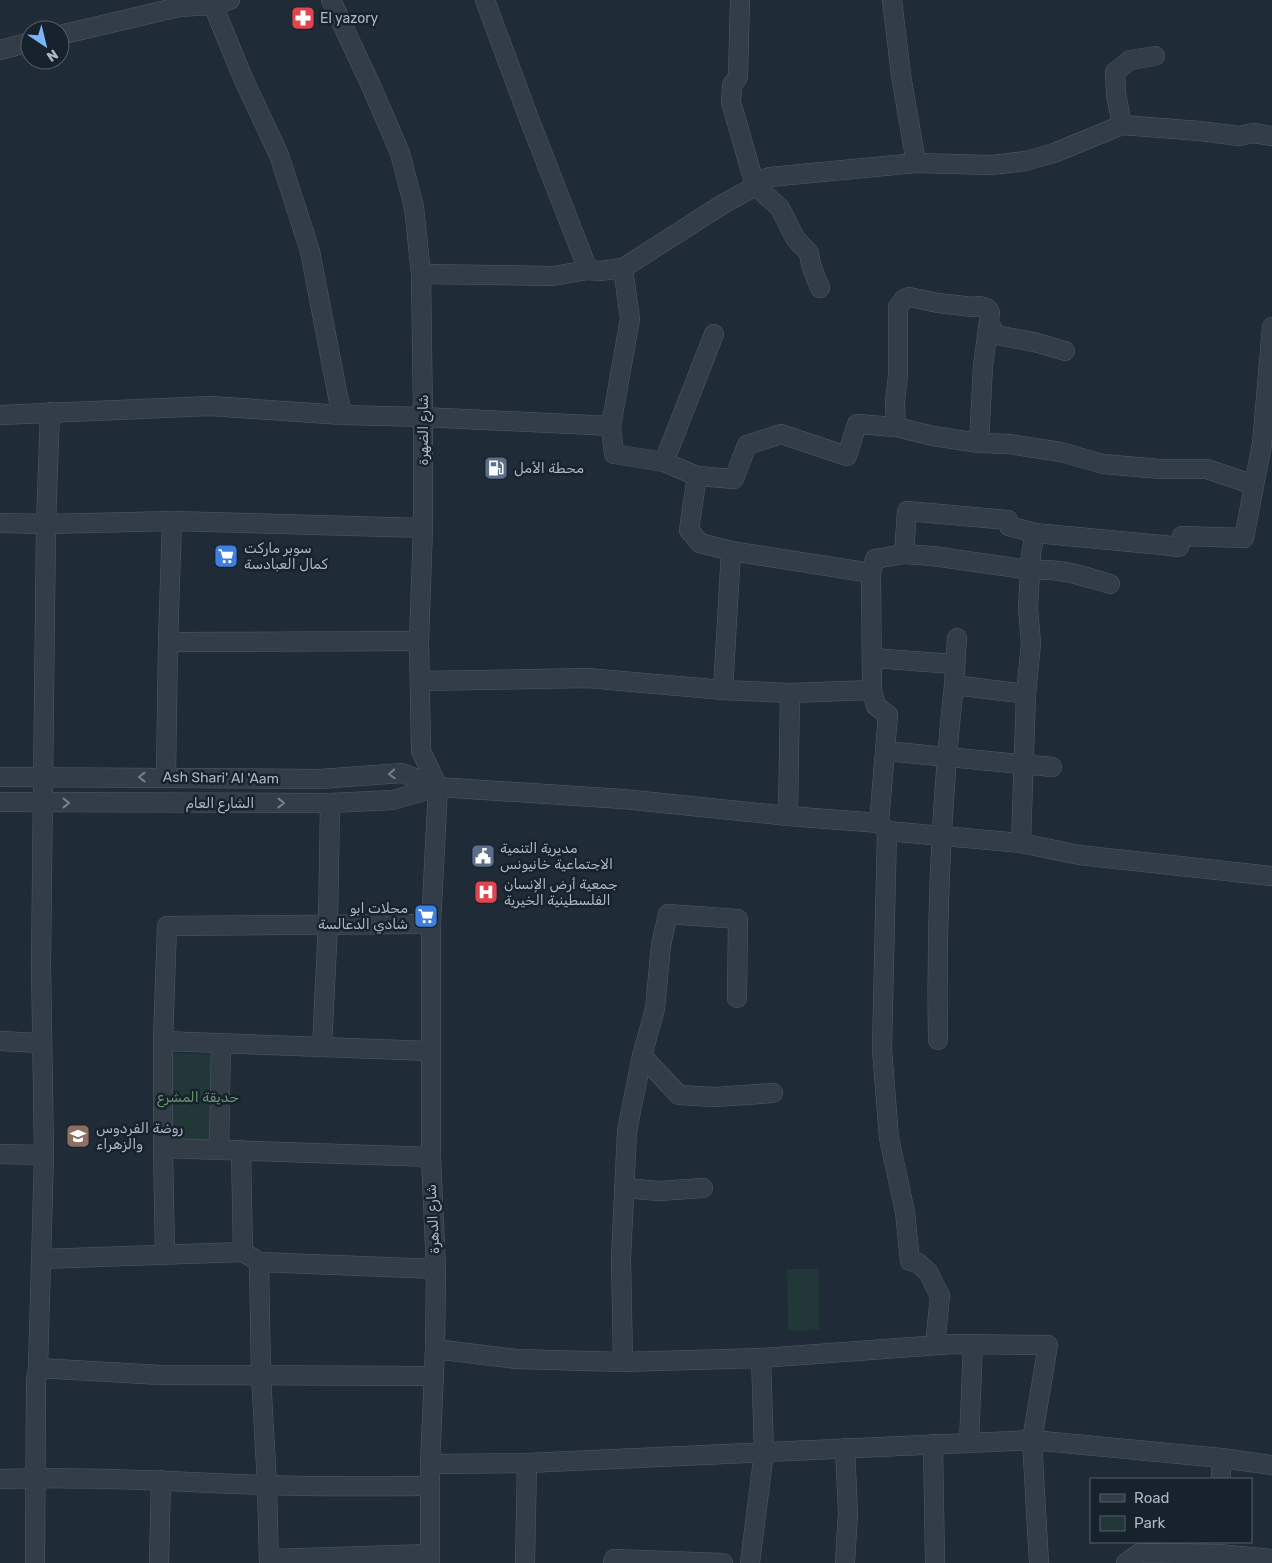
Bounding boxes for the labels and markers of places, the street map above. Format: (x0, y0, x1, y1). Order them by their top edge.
pharmacy icon: El yazory (290, 5, 316, 31)
place label: El yazory (320, 10, 379, 27)
fuel station icon: محطة الأمل (483, 455, 509, 481)
place label: محطة الأمل (514, 460, 584, 477)
place label: سوبر ماركت كمال العبادسة (244, 540, 329, 573)
supermarket icon: سوبر ماركت كمال العبادسة (213, 543, 239, 569)
place label: مديرية التنمية الاجتماعية خانيونس (500, 840, 613, 873)
public building icon: مديرية التنمية الاجتماعية خانيونس (470, 843, 496, 869)
place label: جمعية أرض الإنسان الفلسطينية الخيرية (504, 876, 618, 909)
hospital icon: جمعية أرض الإنسان الفلسطينية الخيرية (473, 879, 499, 905)
place label: محلات ابو شادي الدعالسة (318, 900, 408, 934)
supermarket icon: محلات ابو شادي الدعالسة (413, 903, 439, 929)
place label: روضة الفردوس والزهراء (96, 1120, 183, 1153)
school or university icon: روضة الفردوس والزهراء (65, 1123, 91, 1149)

